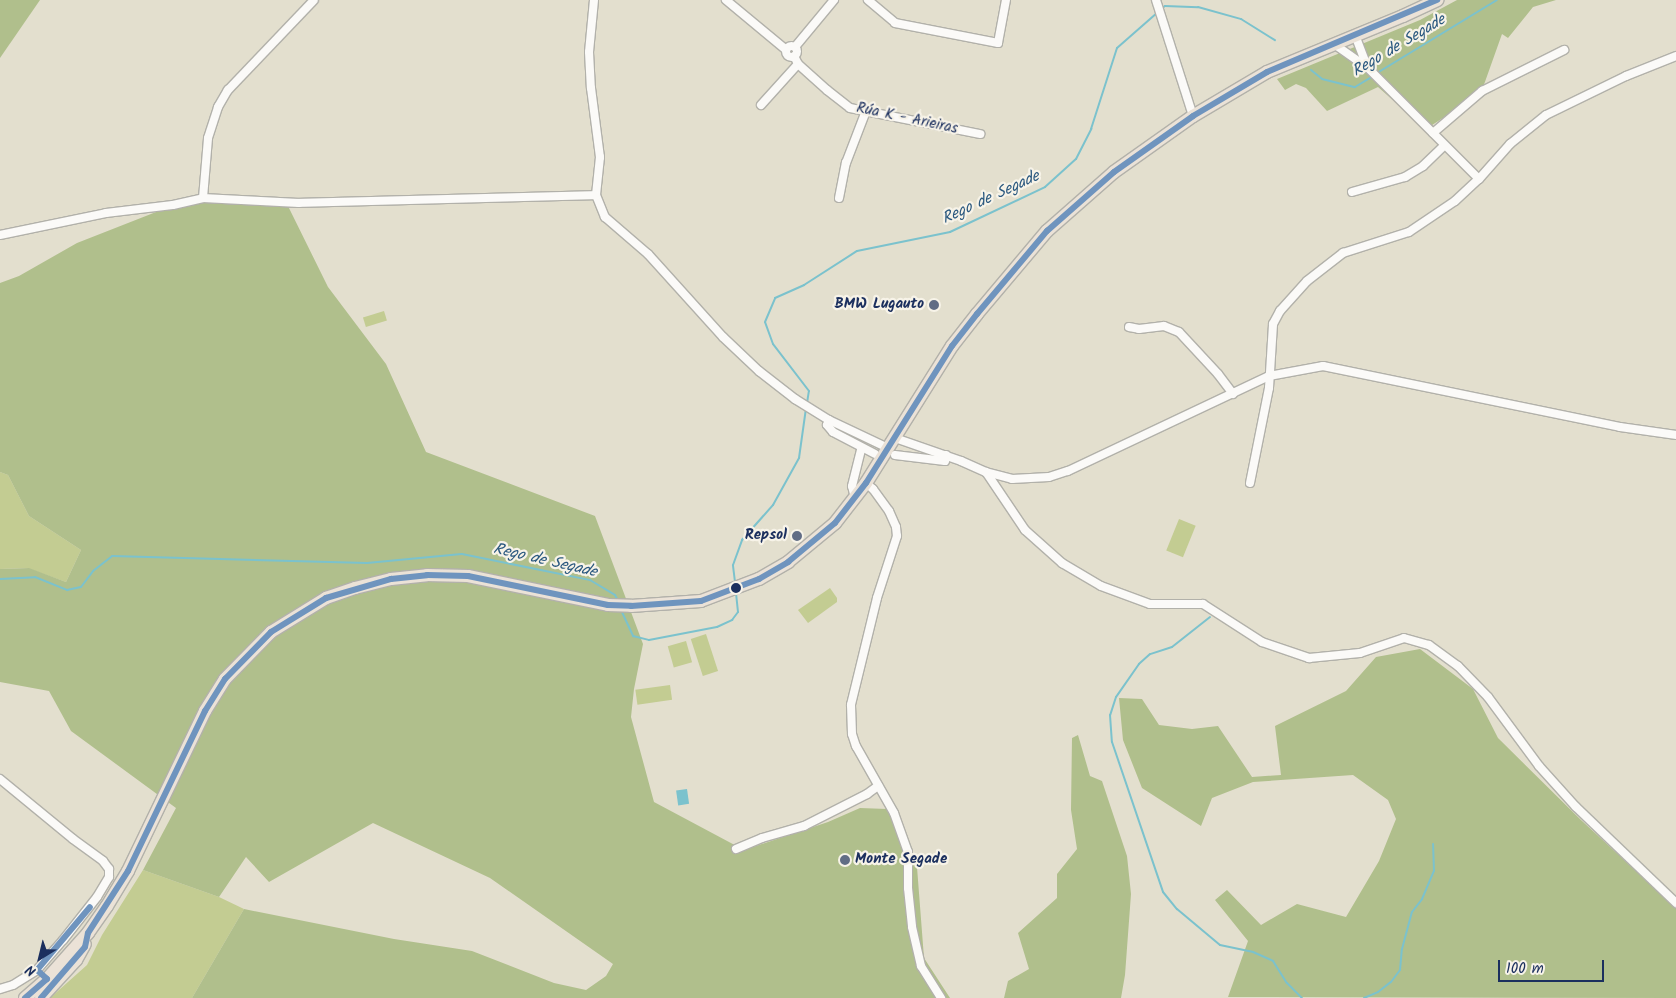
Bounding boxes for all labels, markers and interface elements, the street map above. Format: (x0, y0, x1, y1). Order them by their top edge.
water label: Rego de Segade (1349, 11, 1449, 81)
street label: Rúa K - Arieiras (855, 99, 959, 139)
water label: Rego de Segade (939, 167, 1043, 229)
place label: BMW Lugauto (835, 296, 924, 314)
marker: BMW Lugauto (928, 299, 940, 311)
place label: Repsol (745, 527, 787, 545)
marker: Repsol (791, 530, 803, 542)
water label: Rego de Segade (491, 540, 599, 582)
unlabelled marker (731, 583, 741, 593)
place label: Monte Segade (855, 851, 947, 869)
marker: Monte Segade (839, 854, 851, 866)
north arrow (15, 933, 65, 983)
scale bar (1501, 950, 1607, 982)
text: 100 m (1506, 957, 1544, 981)
text: N (21, 959, 41, 982)

